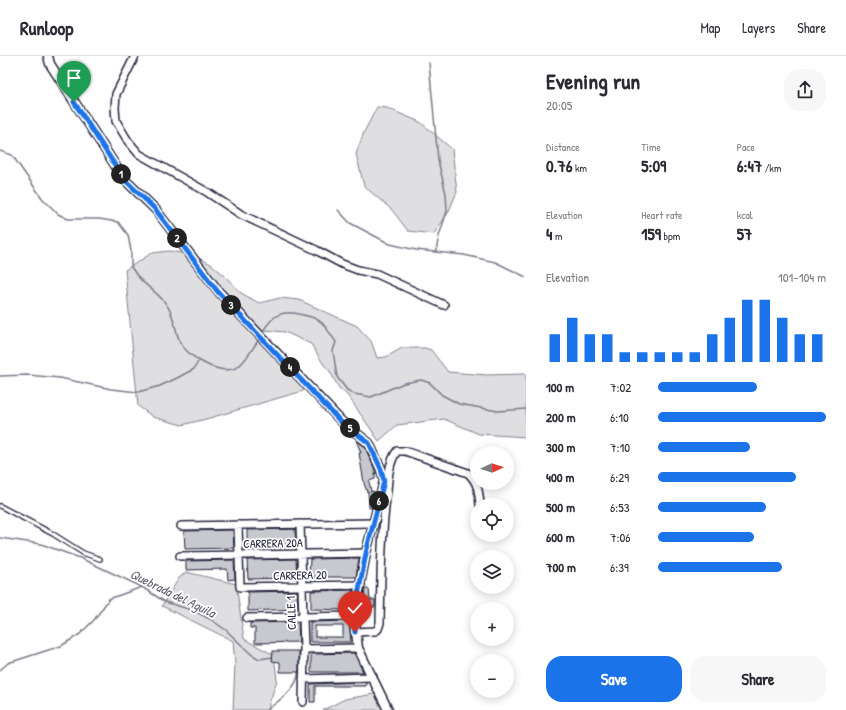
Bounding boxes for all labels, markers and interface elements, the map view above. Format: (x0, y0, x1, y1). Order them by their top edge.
text: Runloop (20, 15, 73, 41)
text: Map (700, 18, 720, 37)
text: Layers (742, 18, 775, 37)
text: Share (797, 18, 826, 37)
pin (57, 61, 91, 102)
text: Evening run (546, 66, 640, 96)
icon: arrive (63, 67, 85, 89)
button: share (784, 69, 826, 111)
text: 20:05 (546, 96, 572, 114)
text: Distance (546, 140, 580, 154)
text: Time (641, 140, 661, 154)
text: Pace (737, 140, 755, 154)
text: 0.76 (546, 154, 572, 177)
text: 5:09 (641, 154, 666, 177)
text: 6:47 (737, 154, 762, 177)
text: km (572, 161, 587, 175)
text: /km (762, 161, 781, 175)
pin: 1 (111, 164, 131, 184)
text: 1 (119, 167, 123, 181)
text: Elevation (546, 208, 583, 222)
text: Heart rate (641, 208, 682, 222)
text: kcal (737, 208, 753, 222)
text: 4 (546, 222, 552, 245)
text: 159 (641, 222, 661, 245)
text: 57 (737, 222, 752, 245)
pin: 2 (167, 228, 187, 248)
text: m (552, 229, 562, 243)
text: bpm (661, 229, 680, 243)
text: 2 (174, 231, 180, 245)
text: Elevation (546, 268, 589, 286)
text: 101–104 m (778, 268, 826, 286)
pin: 3 (221, 295, 241, 315)
text: 3 (229, 298, 233, 312)
pin: 4 (280, 357, 300, 377)
text: 4 (288, 360, 292, 374)
text: 100 m (546, 378, 574, 396)
text: 7:02 (610, 378, 631, 396)
text: 200 m (546, 408, 576, 426)
text: 6:10 (610, 408, 629, 426)
pin: 5 (340, 418, 360, 438)
text: 5 (348, 421, 352, 435)
text: 300 m (546, 438, 575, 456)
text: 7:10 (610, 438, 630, 456)
north arrow (470, 446, 514, 490)
map controls (470, 446, 514, 698)
text: 400 m (546, 468, 574, 486)
text: 6:29 (610, 468, 629, 486)
pin: 6 (369, 491, 389, 511)
text: 6 (377, 494, 381, 508)
button: locate (470, 498, 514, 542)
text: 500 m (546, 498, 575, 516)
text: 6:53 (610, 498, 630, 516)
text: 600 m (546, 528, 575, 546)
text: 7:06 (610, 528, 630, 546)
street label: CARRERA 20A (243, 534, 303, 552)
button: layers (470, 550, 514, 594)
text: 700 m (546, 558, 576, 576)
text: 6:39 (610, 558, 629, 576)
water label: Quebrada del Aguila (127, 565, 220, 623)
street label: CARRERA 20 (273, 566, 327, 584)
pin (338, 591, 372, 632)
street label: CALLE 1 (282, 596, 300, 630)
icon: check (344, 597, 366, 619)
button: + (470, 602, 514, 646)
button: − (470, 654, 514, 698)
button: Save (546, 656, 682, 702)
button: Share (690, 656, 826, 702)

